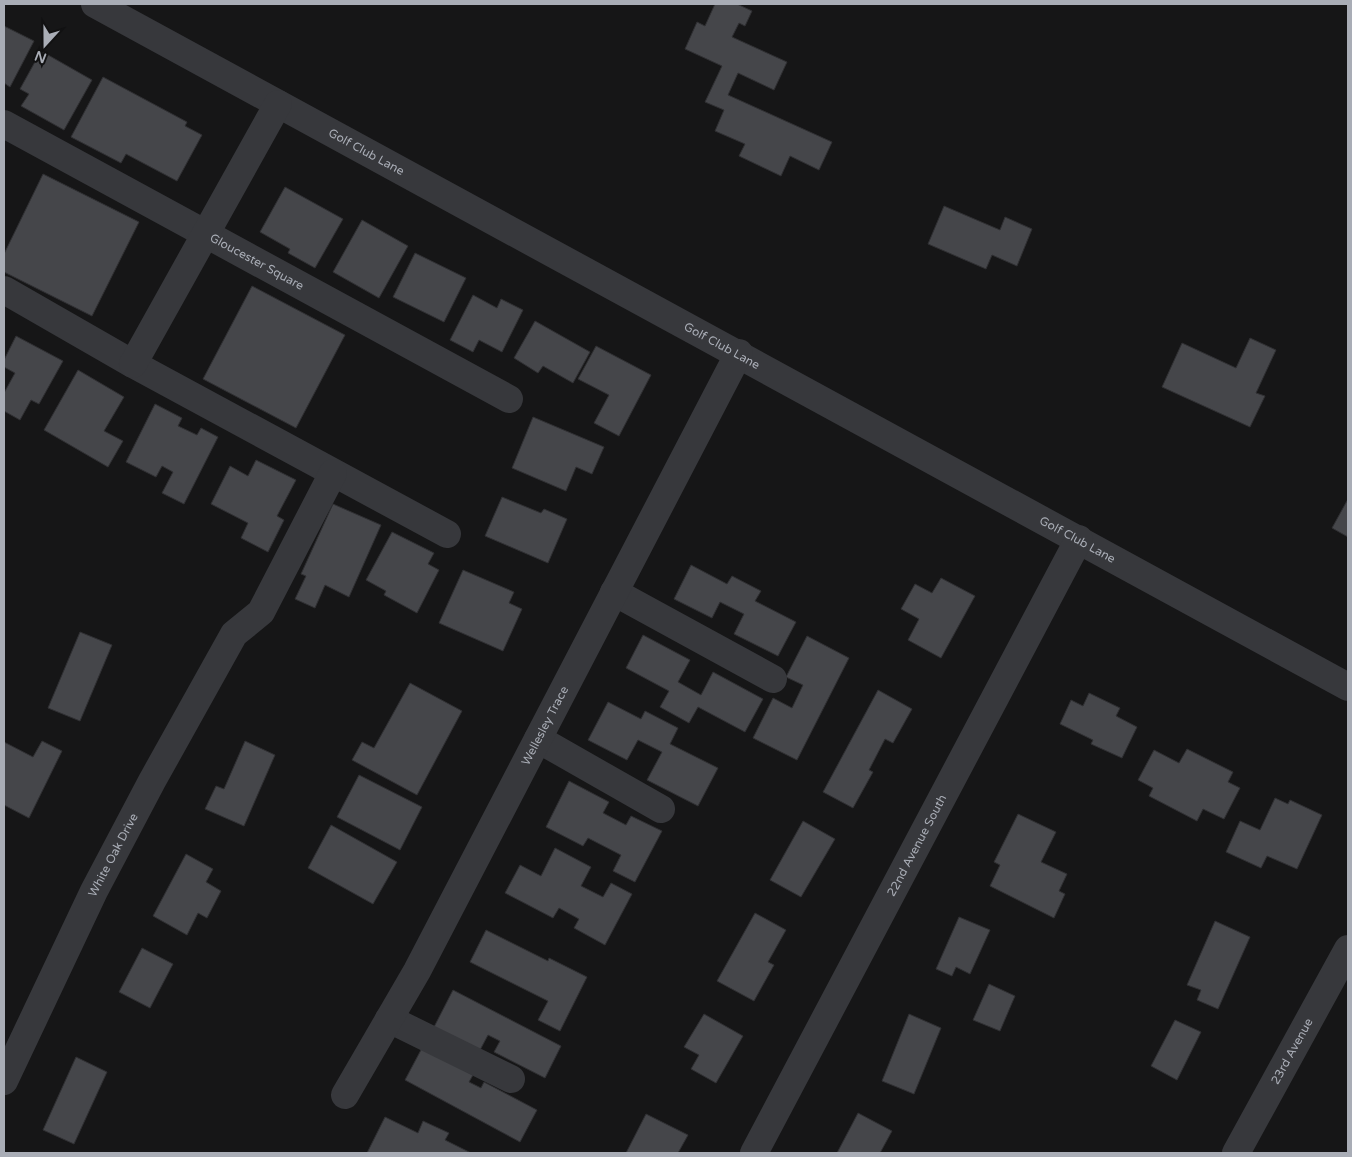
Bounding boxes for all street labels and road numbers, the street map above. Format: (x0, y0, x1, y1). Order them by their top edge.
street label: Golf Club Lane (326, 126, 407, 178)
street label: Gloucester Square (208, 231, 307, 293)
street label: Golf Club Lane (682, 319, 762, 372)
street label: Golf Club Lane (1037, 513, 1118, 566)
street label: Wellesley Trace (518, 684, 571, 768)
street label: 22nd Avenue South (884, 792, 949, 899)
street label: White Oak Drive (85, 811, 141, 899)
street label: 23rd Avenue (1268, 1016, 1316, 1087)

